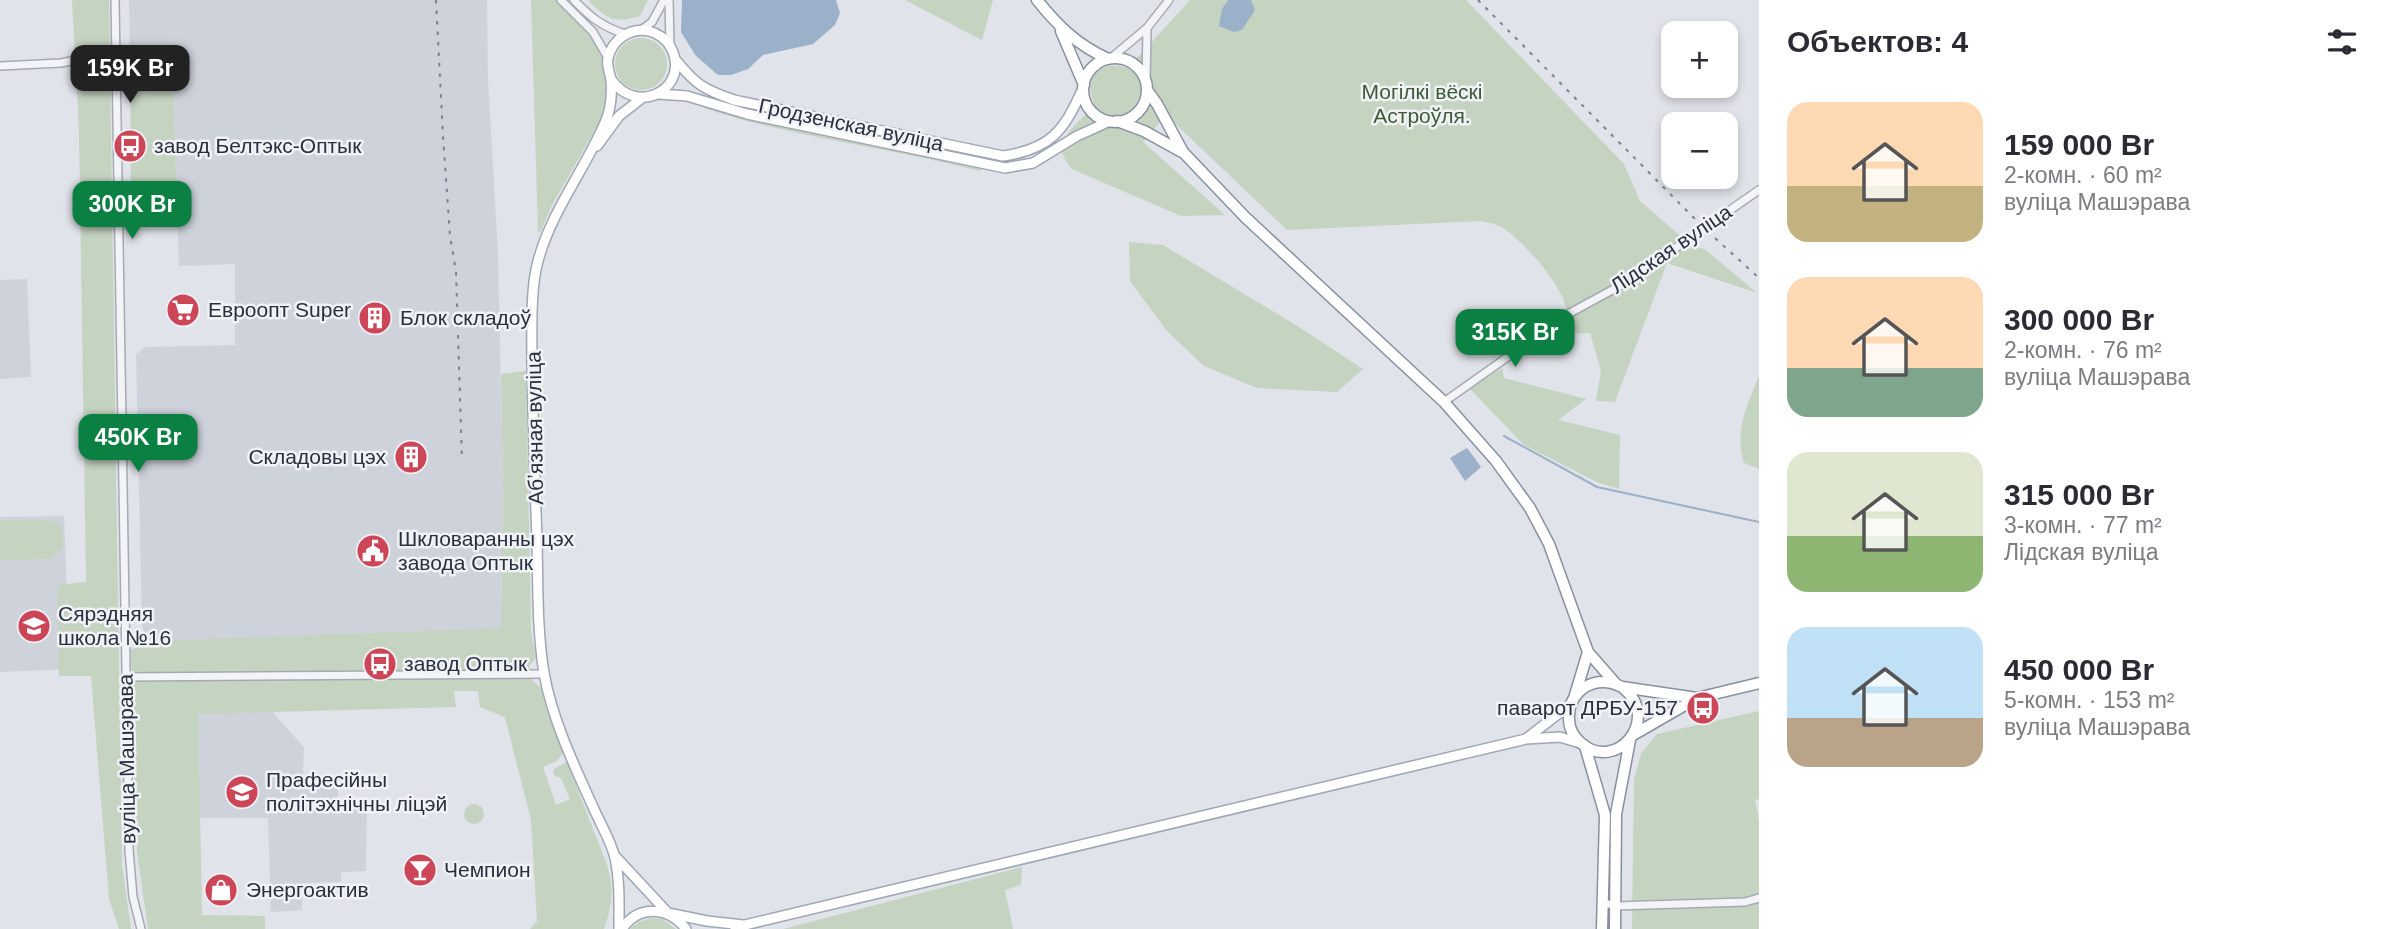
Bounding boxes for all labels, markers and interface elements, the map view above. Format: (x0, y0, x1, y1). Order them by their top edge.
map controls (1661, 21, 1738, 189)
button: + (1661, 21, 1738, 98)
icon: filters (2323, 23, 2361, 61)
text: Объектов: 4 (1787, 25, 1968, 58)
pin: 159K Br (65, 46, 195, 105)
text: 159K Br (87, 55, 173, 81)
park label: Могілкі вёскі Астроўля. (1362, 80, 1482, 127)
street label: Гродзенская вуліца (757, 94, 946, 155)
button: − (1661, 112, 1738, 189)
bus stop icon: завод Белтэкс-Оптык (111, 127, 149, 165)
text: 159 000 Br (2004, 128, 2154, 161)
icon: home (1843, 130, 1927, 214)
place label: завод Белтэкс-Оптык (154, 134, 362, 157)
text: 2-комн. · 60 m² (2004, 162, 2162, 188)
pin: 300K Br (67, 182, 197, 241)
text: вуліца Машэрава (2004, 189, 2190, 215)
text: 300K Br (89, 191, 175, 217)
street label: Лідская вуліца (1606, 199, 1736, 298)
supermarket icon: Евроопт Super (164, 291, 202, 329)
place label: Евроопт Super (208, 298, 351, 321)
building icon: Блок складоў (356, 299, 394, 337)
text: 300 000 Br (2004, 303, 2154, 336)
icon: home (1843, 305, 1927, 389)
place label: Блок складоў (400, 306, 532, 329)
pin: 315K Br (1450, 310, 1580, 369)
text: 315K Br (1472, 319, 1558, 345)
text: 2-комн. · 76 m² (2004, 337, 2162, 363)
street label: Абʼязная вуліца (522, 351, 547, 505)
text: вуліца Машэрава (2004, 364, 2190, 390)
pin: 450K Br (73, 414, 203, 474)
text: 450K Br (95, 424, 181, 450)
building icon: Складовы цэх (392, 438, 430, 476)
place label: Складовы цэх (248, 445, 386, 468)
text: 315 000 Br (2004, 478, 2154, 511)
icon: home (1843, 480, 1927, 564)
text: 3-комн. · 77 m² (2004, 512, 2162, 538)
place label: Шкловаранны цэх завода Оптык (398, 527, 574, 574)
public building icon: Шкловаранны цэх завода Оптык (354, 532, 392, 570)
text: Лідская вуліца (2004, 539, 2159, 565)
place label: Сярэдняя школа №16 (58, 602, 171, 649)
school or university icon: Сярэдняя школа №16 (15, 607, 53, 645)
bus stop icon: завод Оптык (361, 645, 399, 683)
place label: завод Оптык (404, 652, 528, 675)
text: 450 000 Br (2004, 653, 2154, 686)
icon: home (1843, 655, 1927, 739)
street label: вуліца Машэрава (114, 673, 139, 844)
text: 5-комн. · 153 m² (2004, 687, 2175, 713)
bus stop icon: паварот ДРБУ-157 (1684, 689, 1722, 727)
place label: паварот ДРБУ-157 (1497, 696, 1678, 719)
text: вуліца Машэрава (2004, 714, 2190, 740)
place label: Прафесійны політэхнічны ліцэй (266, 768, 447, 815)
school or university icon: Прафесійны політэхнічны ліцэй (223, 773, 261, 811)
bar icon: Чемпион (401, 851, 439, 889)
place label: Чемпион (444, 858, 531, 881)
shop icon: Энергоактив (202, 871, 240, 909)
place label: Энергоактив (246, 878, 369, 901)

